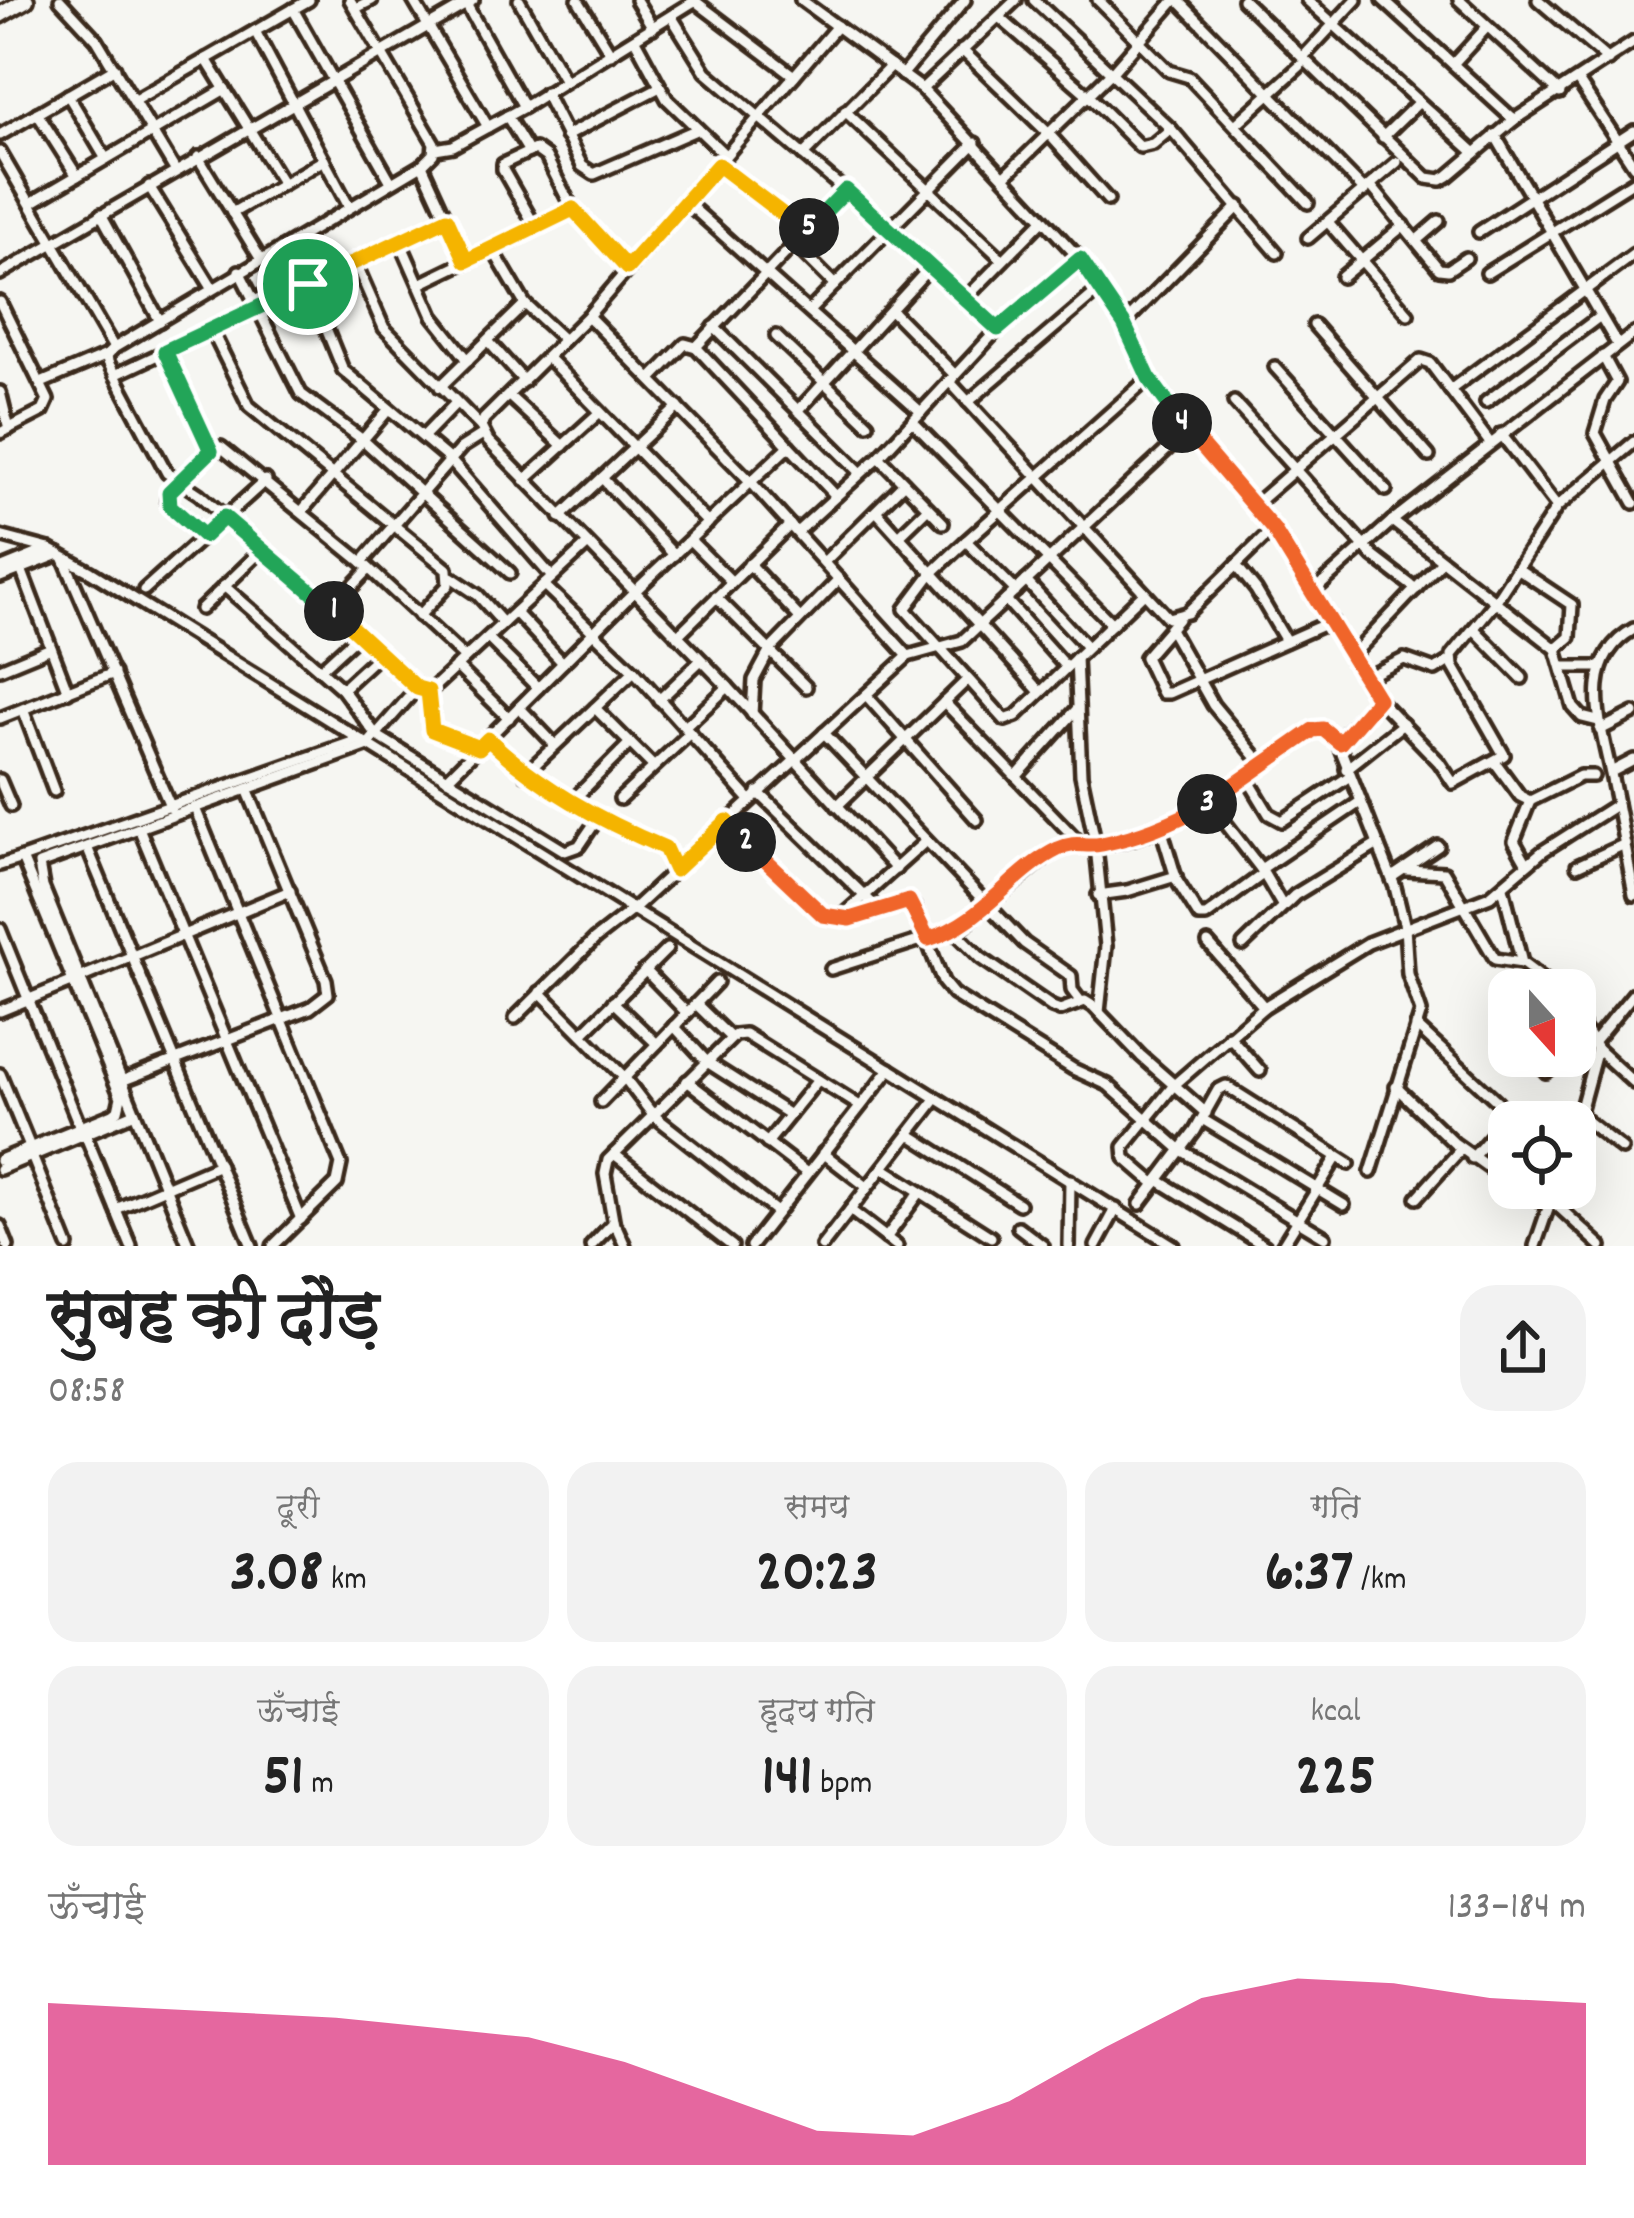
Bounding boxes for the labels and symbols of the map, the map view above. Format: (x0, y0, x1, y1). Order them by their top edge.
pin: 5 (779, 198, 839, 258)
pin (257, 233, 359, 335)
pin: 4 (1152, 393, 1212, 453)
pin: 1 (304, 581, 364, 641)
pin: 3 (1177, 774, 1237, 834)
pin: 2 (716, 812, 776, 872)
north arrow (1488, 969, 1596, 1077)

